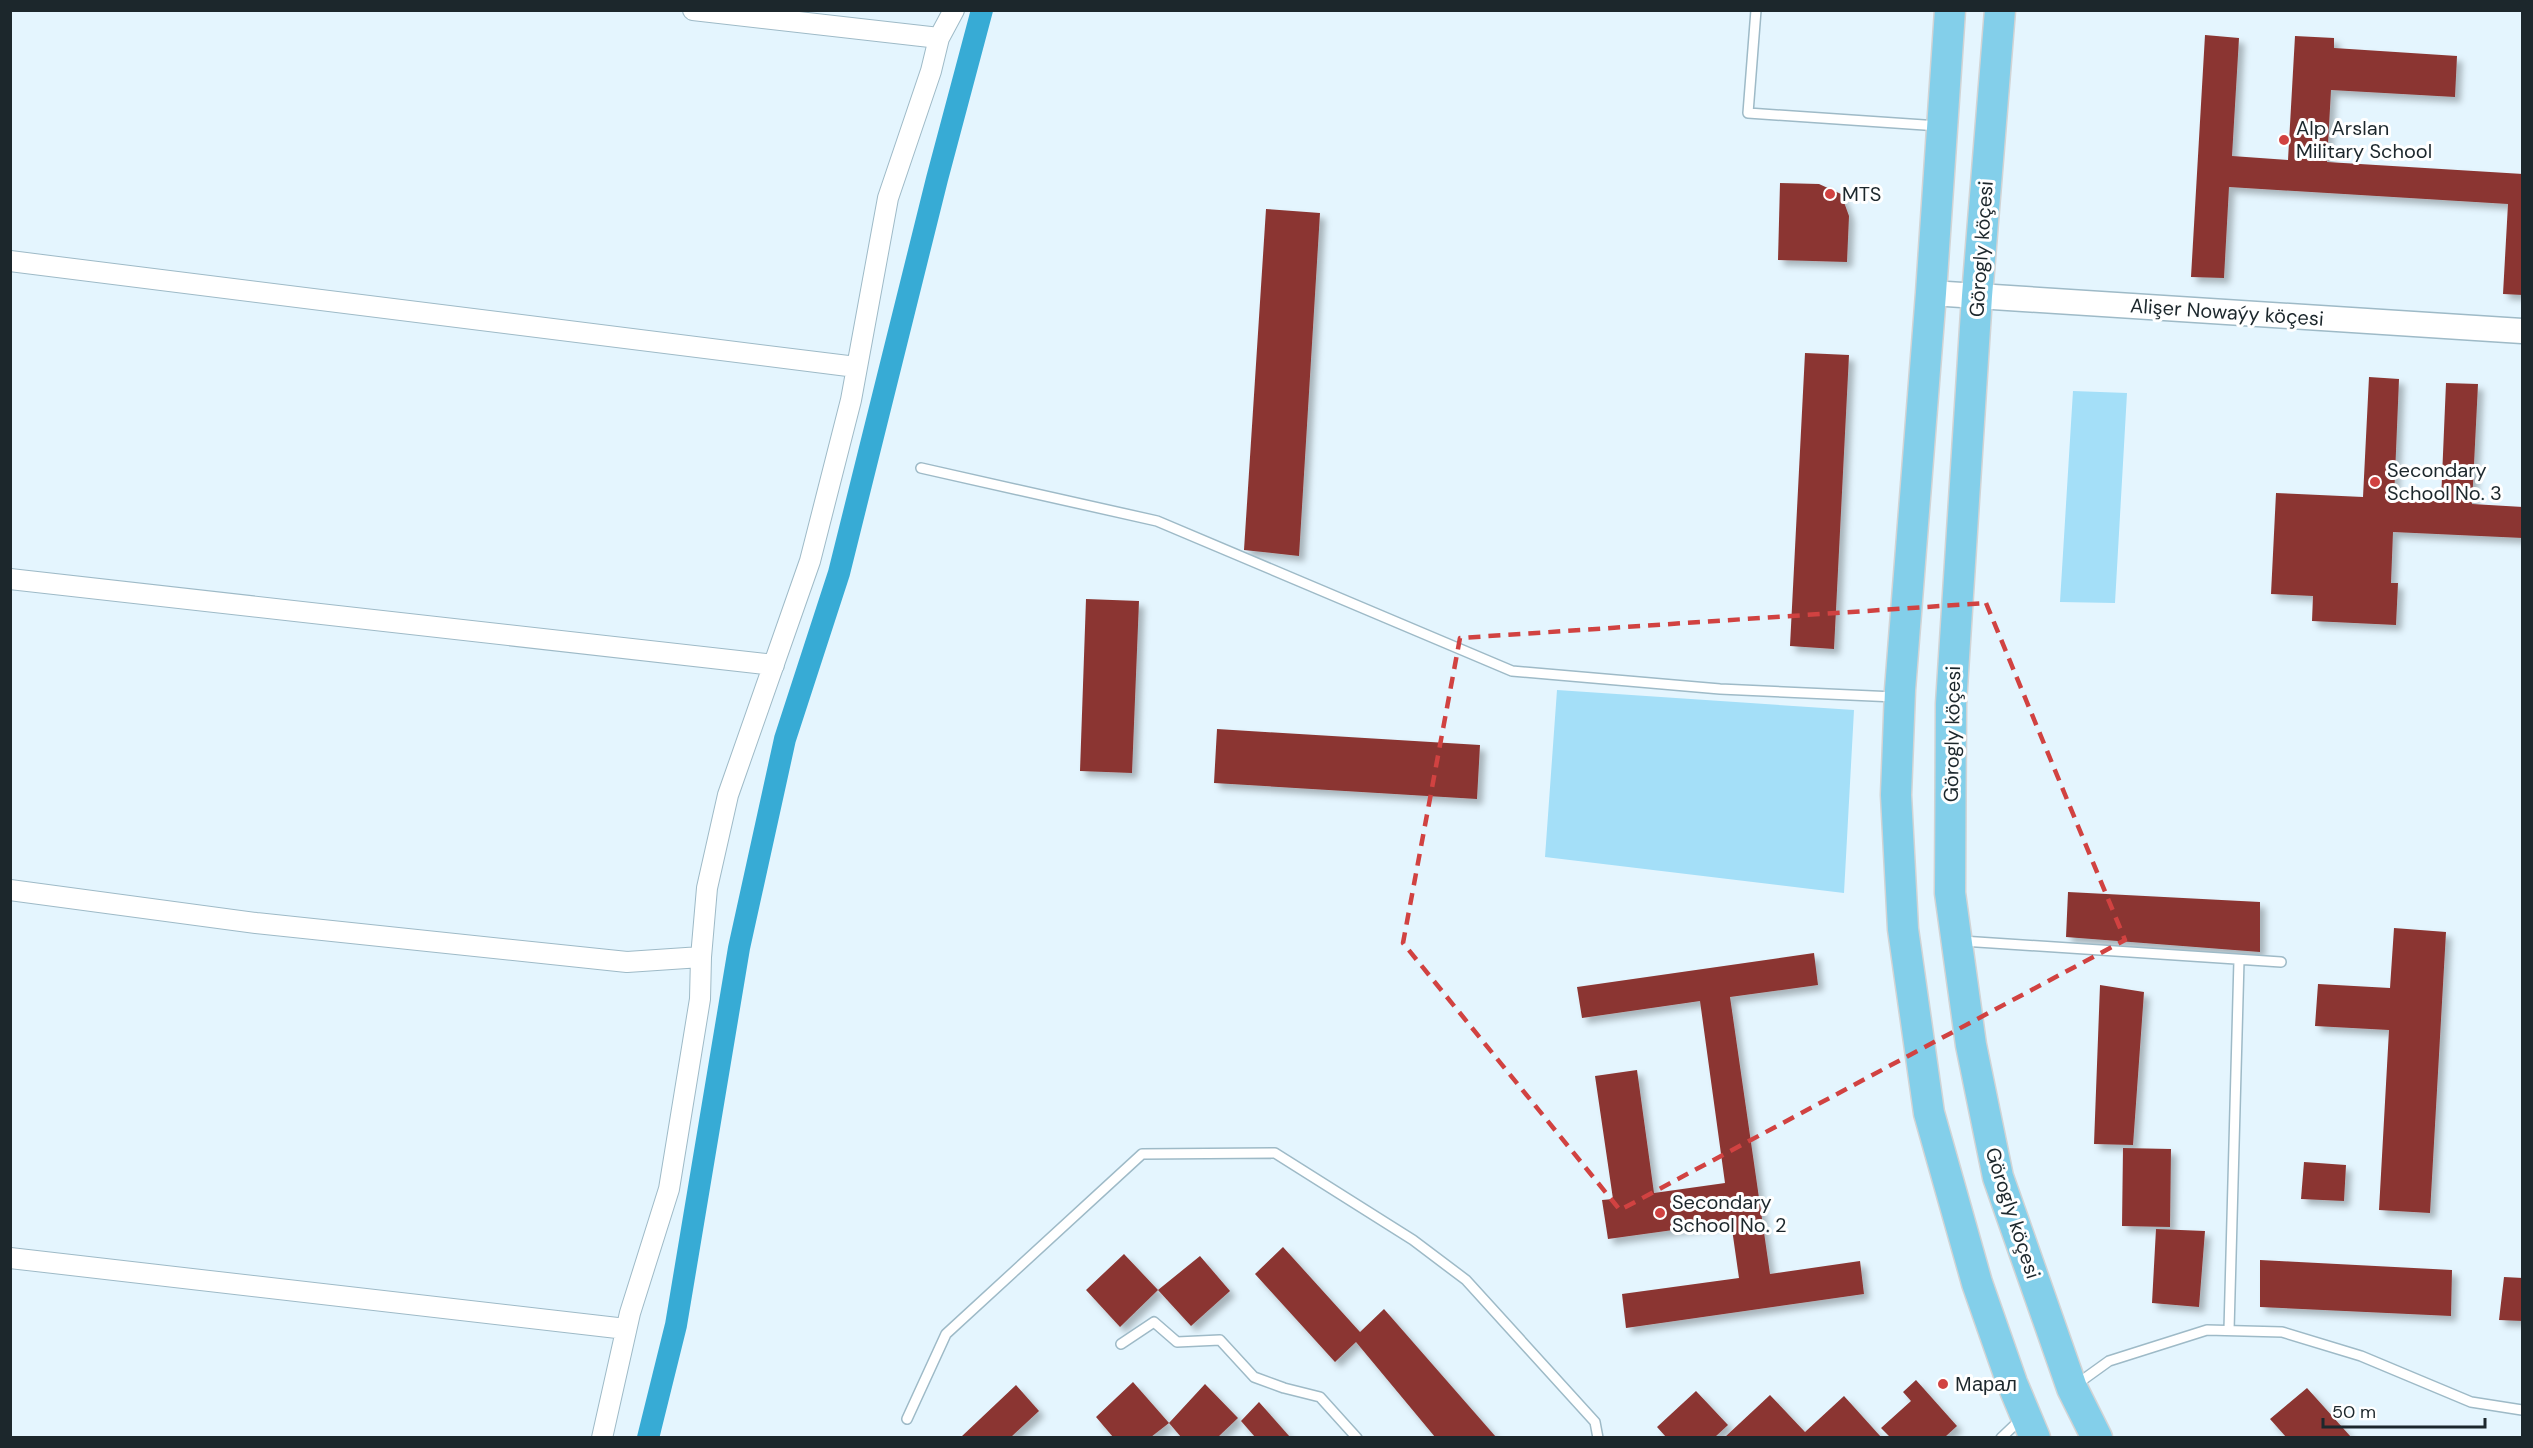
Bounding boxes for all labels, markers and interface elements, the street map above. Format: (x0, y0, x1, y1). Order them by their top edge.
place label: Alp Arslan Military School (2296, 115, 2432, 164)
marker: Alp Arslan Military School (2277, 133, 2291, 147)
street label: Görogly köçesi (1963, 180, 1999, 318)
place label: MTS (1842, 181, 1881, 207)
marker: MTS (1823, 187, 1837, 201)
street label: Alişer Nowaýy köçesi (2129, 292, 2325, 332)
place label: Secondary School No. 3 (2387, 457, 2502, 506)
marker: Secondary School No. 3 (2368, 475, 2382, 489)
street label: Görogly köçesi (1938, 666, 1966, 802)
street label: Görogly köçesi (1980, 1144, 2046, 1282)
place label: Secondary School No. 2 (1672, 1189, 1787, 1238)
marker: Secondary School No. 2 (1653, 1206, 1667, 1220)
place label: Марал (1955, 1371, 2017, 1397)
marker: Марал (1936, 1377, 1950, 1391)
scale bar (2323, 1391, 2485, 1429)
text: 50 m (2332, 1400, 2376, 1424)

